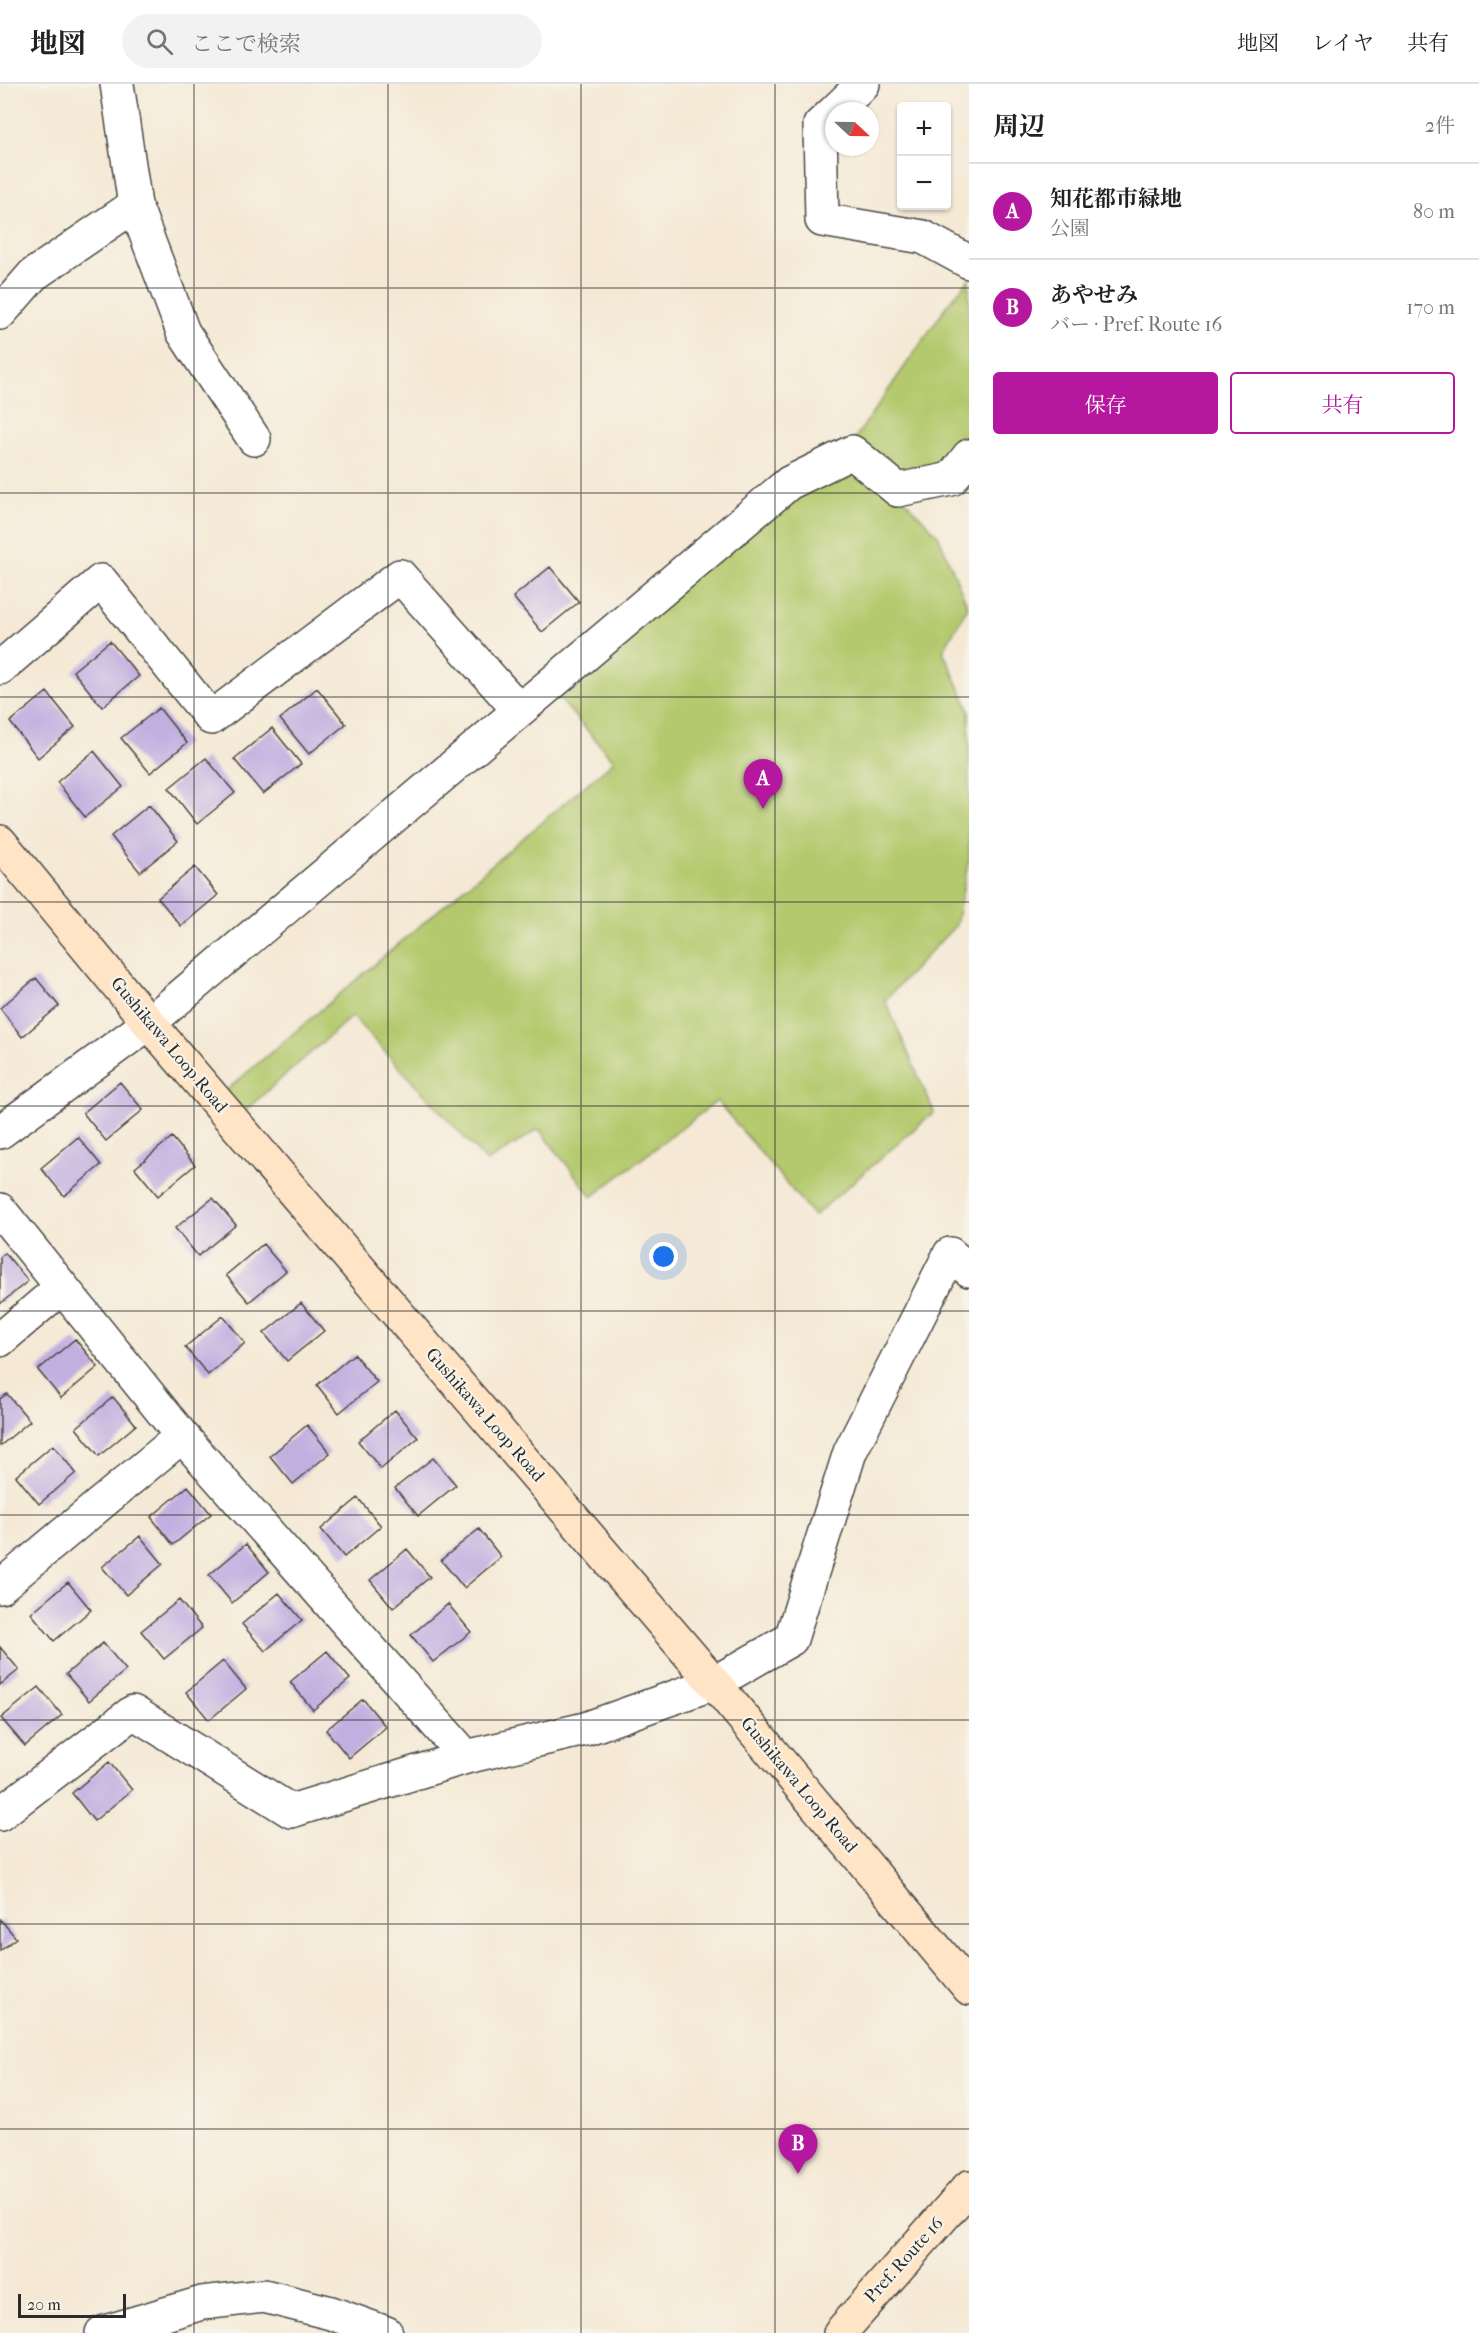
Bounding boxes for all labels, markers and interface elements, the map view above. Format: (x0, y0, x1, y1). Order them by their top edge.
search box (122, 14, 542, 68)
icon: search (143, 25, 176, 58)
text: 地図 (30, 27, 86, 60)
text: ここで検索 (191, 31, 301, 57)
text: 地図 (1237, 31, 1279, 55)
text: レイヤ (1312, 31, 1374, 55)
text: 共有 (1407, 31, 1449, 55)
north arrow (825, 102, 879, 156)
map controls (897, 102, 951, 210)
button: + (897, 102, 951, 156)
text: 周辺 (993, 111, 1045, 142)
text: 2件 (1425, 114, 1455, 137)
button: − (897, 156, 951, 210)
text: 知花都市緑地 (1050, 186, 1182, 212)
text: A (1006, 200, 1019, 223)
text: 80 m (1413, 200, 1455, 223)
text: 公園 (1050, 217, 1090, 240)
text: あやせみ (1050, 282, 1138, 308)
text: B (1006, 296, 1019, 319)
text: 170 m (1406, 296, 1455, 319)
text: バー · Pref. Route 16 (1050, 313, 1222, 336)
button: 保存 (993, 372, 1218, 434)
button: 共有 (1230, 372, 1455, 434)
pin: A (744, 760, 783, 809)
street label: Gushikawa Loop Road (106, 973, 232, 1117)
your location (649, 1242, 678, 1271)
street label: Gushikawa Loop Road (421, 1344, 549, 1486)
street label: Gushikawa Loop Road (736, 1713, 862, 1857)
pin: B (778, 2124, 818, 2174)
street label: Pref. Route 16 (860, 2213, 948, 2307)
scale bar (18, 2291, 126, 2318)
text: 20 m (27, 2295, 61, 2314)

